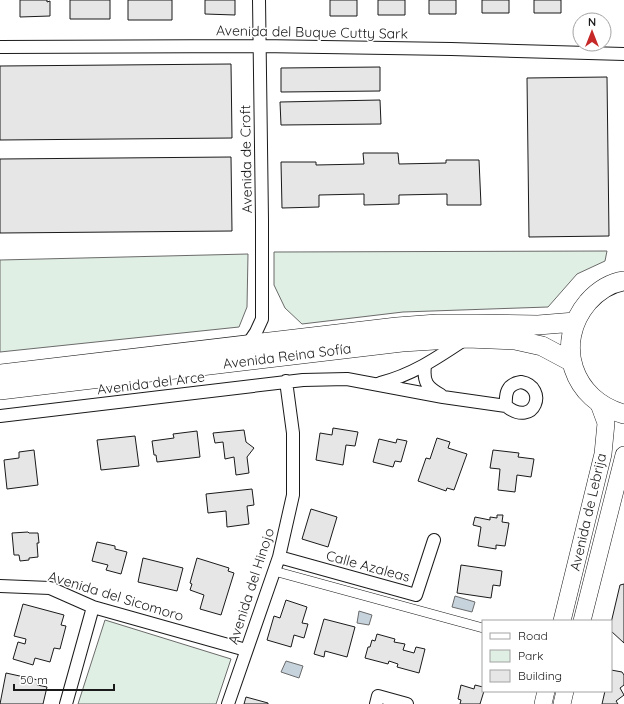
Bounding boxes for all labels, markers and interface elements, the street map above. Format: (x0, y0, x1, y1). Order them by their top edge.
north arrow (572, 12, 612, 52)
text: N (588, 15, 596, 29)
street label: Avenida del Buque Cutty Sark (216, 21, 408, 43)
street label: Avenida de Croft (236, 104, 256, 213)
street label: Avenida Reina Sofía (222, 339, 352, 373)
street label: Avenida del Arce (96, 367, 206, 399)
street label: Avenida de Lebrija (566, 451, 610, 573)
street label: Avenida del Hinojo (224, 526, 278, 646)
street label: Calle Azaleas (324, 546, 412, 586)
street label: Avenida del Sicomoro (46, 567, 186, 625)
legend (482, 620, 612, 692)
text: Road (518, 628, 548, 643)
text: Park (518, 648, 543, 663)
scale bar (14, 666, 114, 692)
text: Building (518, 668, 562, 683)
text: 50 m (20, 672, 48, 687)

